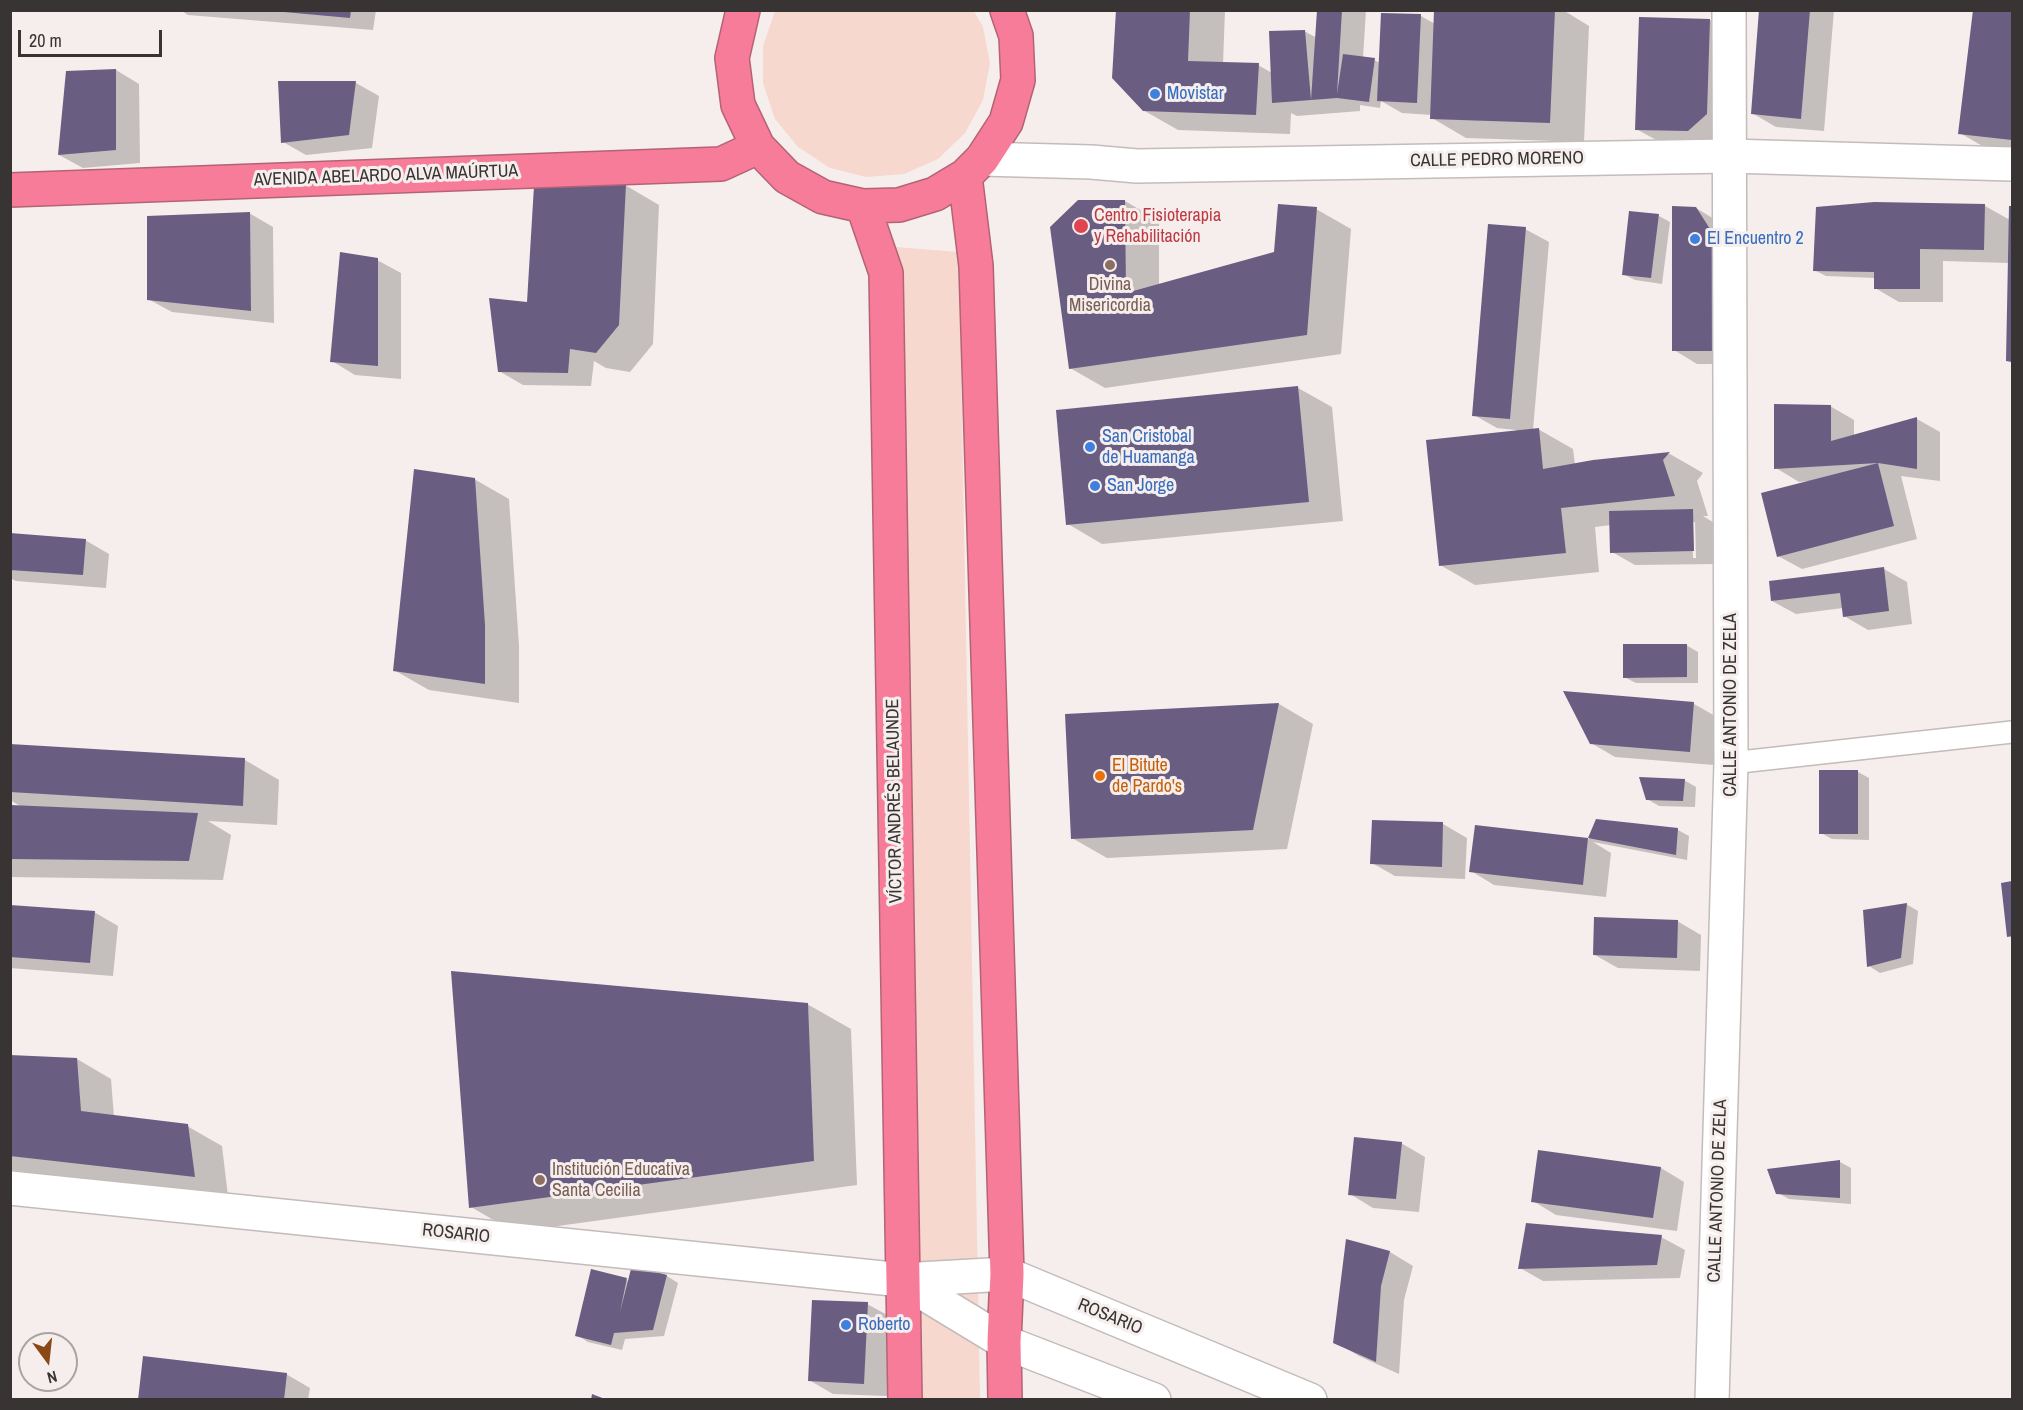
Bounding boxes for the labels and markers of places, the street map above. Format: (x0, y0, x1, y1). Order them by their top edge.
place label: Movistar (1167, 83, 1224, 105)
marker: Movistar (1148, 87, 1162, 101)
place label: Centro Fisioterapia y Rehabilitación (1094, 205, 1221, 248)
marker: Centro Fisioterapia y Rehabilitación (1072, 217, 1090, 235)
place label: El Encuentro 2 (1707, 228, 1804, 250)
marker: El Encuentro 2 (1688, 232, 1702, 246)
marker: Divina Misericordia (1103, 258, 1117, 272)
place label: Divina Misericordia (1069, 274, 1151, 316)
place label: San Cristobal de Huamanga (1102, 426, 1195, 468)
marker: San Cristobal de Huamanga (1083, 440, 1097, 454)
place label: San Jorge (1107, 475, 1174, 497)
marker: San Jorge (1088, 479, 1102, 493)
place label: El Bitute de Pardo's (1112, 755, 1182, 798)
marker: El Bitute de Pardo's (1093, 769, 1107, 783)
place label: Institución Educativa Santa Cecilia (552, 1159, 690, 1202)
marker: Institución Educativa Santa Cecilia (533, 1173, 547, 1187)
place label: Roberto (858, 1314, 911, 1336)
marker: Roberto (839, 1318, 853, 1332)

